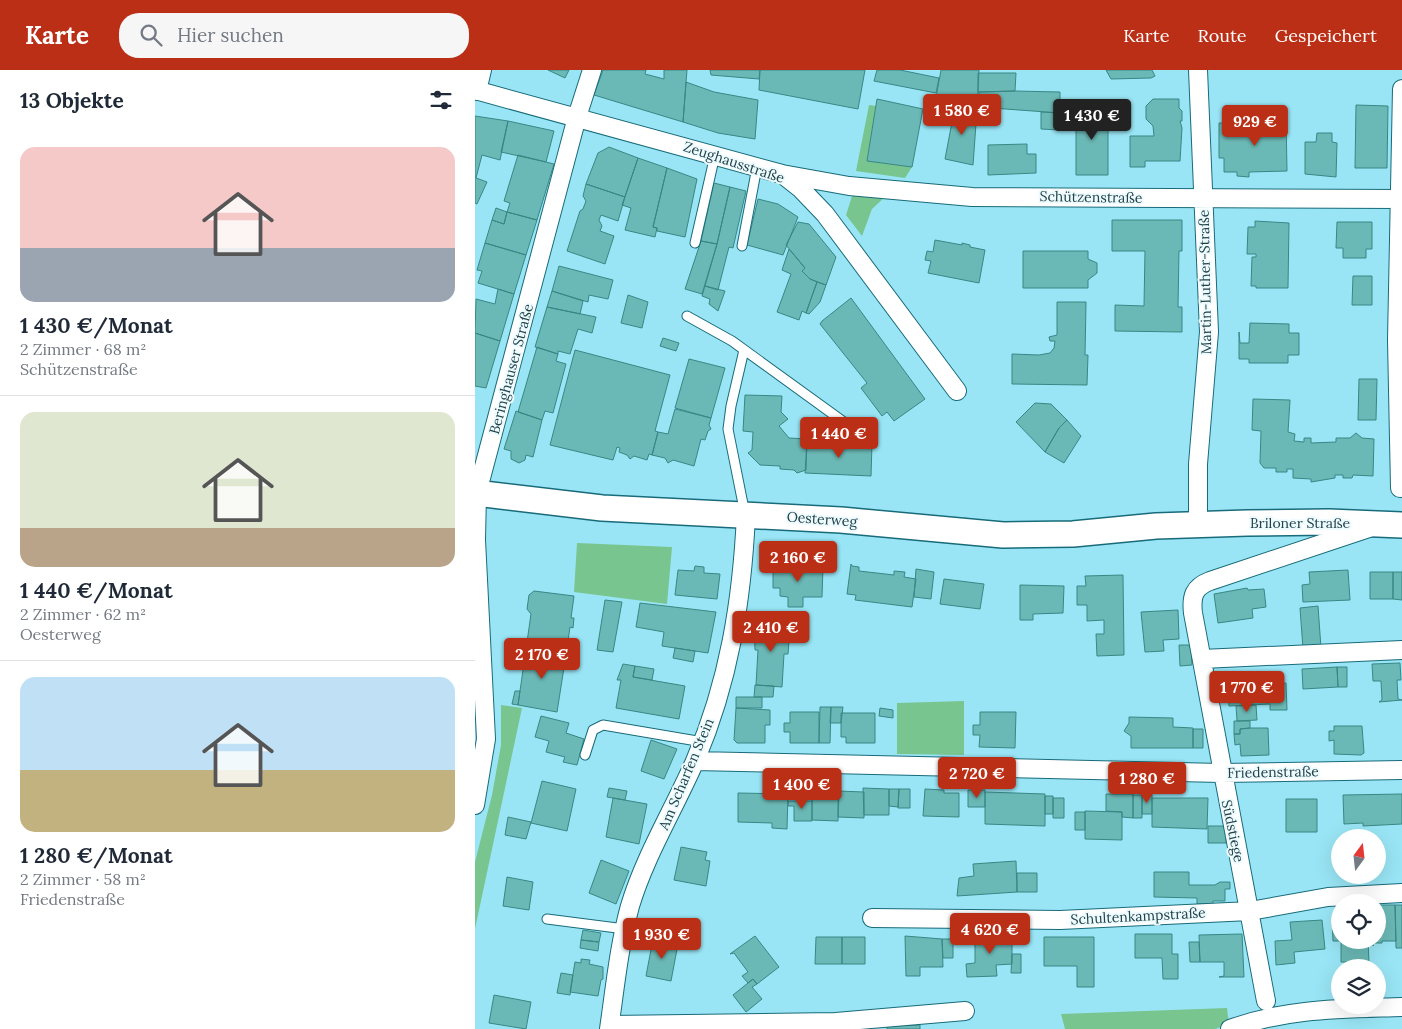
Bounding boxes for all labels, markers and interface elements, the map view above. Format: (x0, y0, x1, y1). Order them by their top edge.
search box (119, 13, 469, 58)
text: Karte (25, 20, 89, 51)
icon: search (137, 21, 165, 49)
text: Hier suchen (177, 23, 284, 47)
text: Karte (1123, 24, 1169, 47)
text: Route (1197, 24, 1247, 47)
text: Gespeichert (1275, 24, 1377, 47)
icon: filters (427, 86, 455, 114)
text: 13 Objekte (20, 87, 124, 114)
pin: 1 580 € (916, 93, 1008, 136)
pin: 1 430 € (1046, 98, 1138, 141)
text: 1 580 € (934, 100, 990, 120)
pin: 929 € (1220, 104, 1290, 147)
text: 1 430 € (1064, 105, 1120, 125)
text: 929 € (1233, 111, 1277, 131)
street label: Zeughausstraße (681, 137, 787, 187)
icon: home (193, 179, 283, 269)
street label: Schützenstraße (1039, 187, 1143, 207)
street label: Martin-Luther-Straße (1195, 209, 1215, 355)
street label: Beringhauser Straße (485, 301, 537, 436)
text: 1 430 €/Monat (20, 312, 173, 339)
text: 2 Zimmer · 68 m² (20, 339, 147, 359)
text: Schützenstraße (20, 359, 138, 379)
pin: 1 440 € (793, 416, 885, 459)
text: 1 440 € (811, 423, 867, 443)
icon: home (193, 445, 283, 535)
street label: Oesterweg (786, 508, 858, 530)
street label: Briloner Straße (1250, 514, 1350, 532)
pin: 2 160 € (752, 540, 844, 583)
text: 2 160 € (770, 547, 826, 567)
text: 1 440 €/Monat (20, 577, 173, 604)
text: 2 Zimmer · 62 m² (20, 604, 146, 624)
pin: 2 410 € (725, 610, 817, 653)
text: 2 410 € (743, 617, 799, 637)
text: Oesterweg (20, 624, 101, 644)
pin: 2 170 € (496, 638, 588, 680)
text: 2 170 € (515, 644, 569, 664)
pin: 1 770 € (1201, 670, 1293, 713)
text: 1 770 € (1220, 677, 1274, 697)
icon: home (193, 710, 283, 800)
street label: Am Scharfen Stein (654, 715, 718, 834)
pin: 2 720 € (931, 756, 1023, 799)
pin: 1 280 € (1101, 762, 1193, 804)
street label: Friedenstraße (1227, 762, 1319, 782)
text: 2 720 € (949, 763, 1005, 783)
pin: 1 400 € (756, 768, 848, 810)
text: 1 280 € (1119, 768, 1175, 788)
text: 1 400 € (774, 774, 830, 794)
street label: Südstiege (1218, 798, 1248, 864)
north arrow (1331, 829, 1386, 884)
map controls (1331, 829, 1386, 1014)
text: 1 280 €/Monat (20, 842, 173, 869)
text: 2 Zimmer · 58 m² (20, 869, 146, 889)
text: Friedenstraße (20, 889, 125, 909)
button: locate (1331, 894, 1386, 949)
street label: Schultenkampstraße (1070, 903, 1206, 929)
pin: 4 620 € (944, 912, 1036, 955)
pin: 1 930 € (616, 918, 708, 960)
text: 4 620 € (961, 919, 1019, 939)
text: 1 930 € (634, 924, 690, 944)
button: layers (1331, 959, 1386, 1014)

